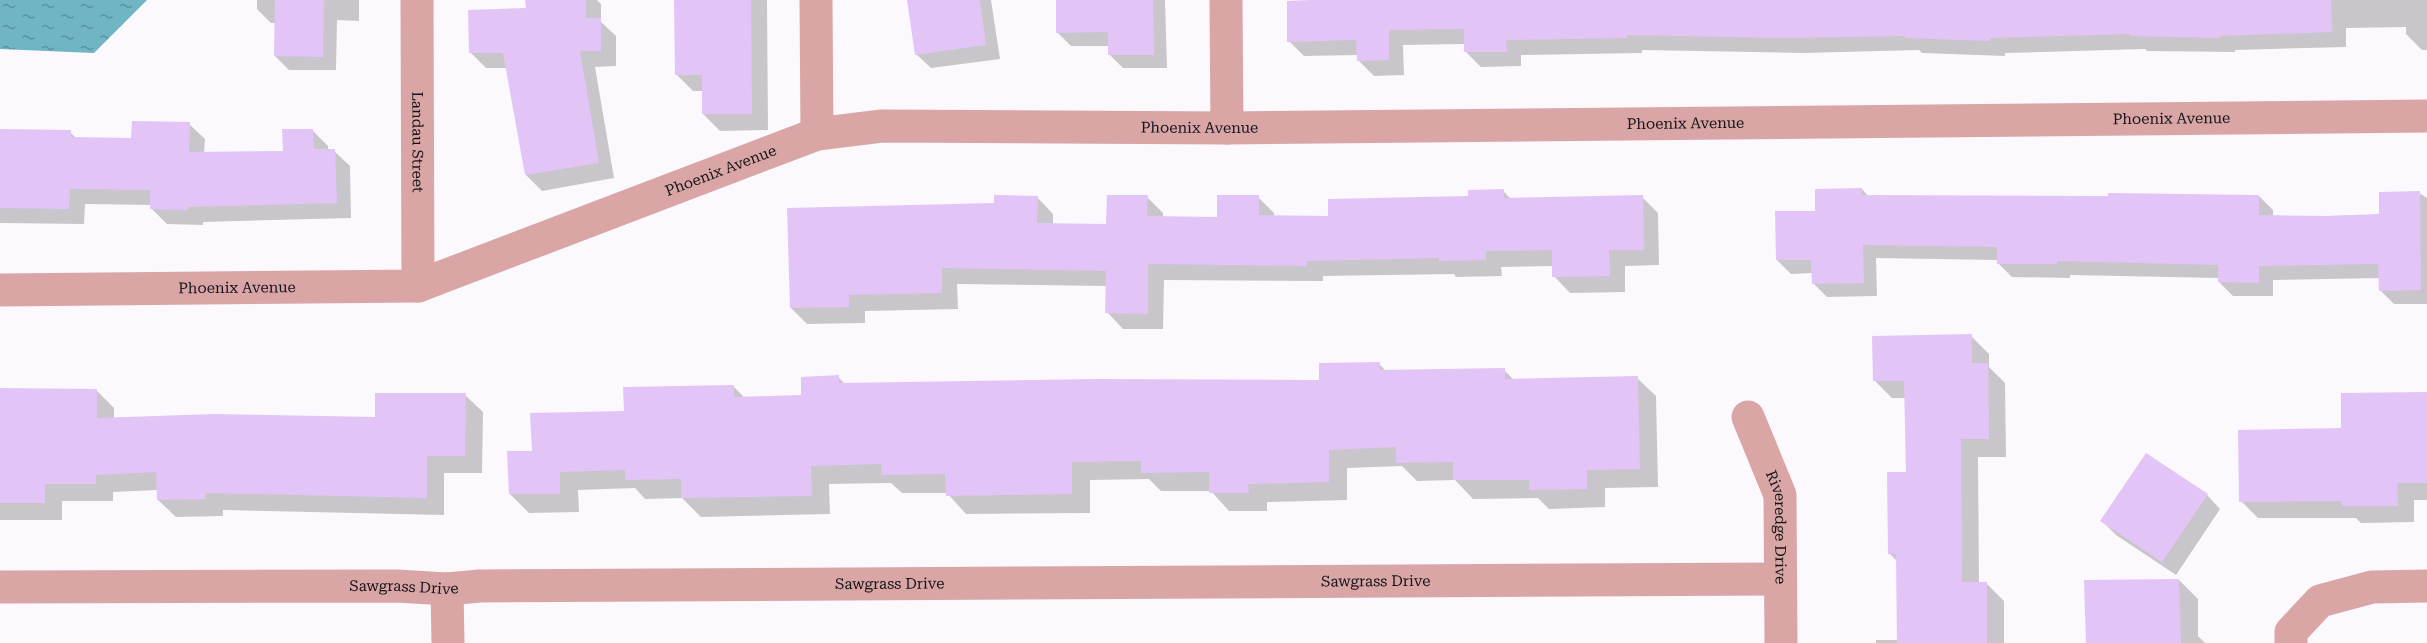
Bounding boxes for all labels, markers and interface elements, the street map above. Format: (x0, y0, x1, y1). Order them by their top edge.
street label: Landau Street (408, 91, 427, 193)
street label: Phoenix Avenue (2113, 109, 2230, 128)
street label: Phoenix Avenue (1627, 114, 1744, 133)
street label: Phoenix Avenue (1141, 119, 1258, 137)
street label: Phoenix Avenue (663, 141, 779, 200)
street label: Phoenix Avenue (178, 278, 296, 297)
street label: Riveredge Drive (1762, 468, 1790, 584)
street label: Sawgrass Drive (1321, 572, 1430, 590)
street label: Sawgrass Drive (835, 574, 944, 593)
street label: Sawgrass Drive (349, 577, 459, 598)

